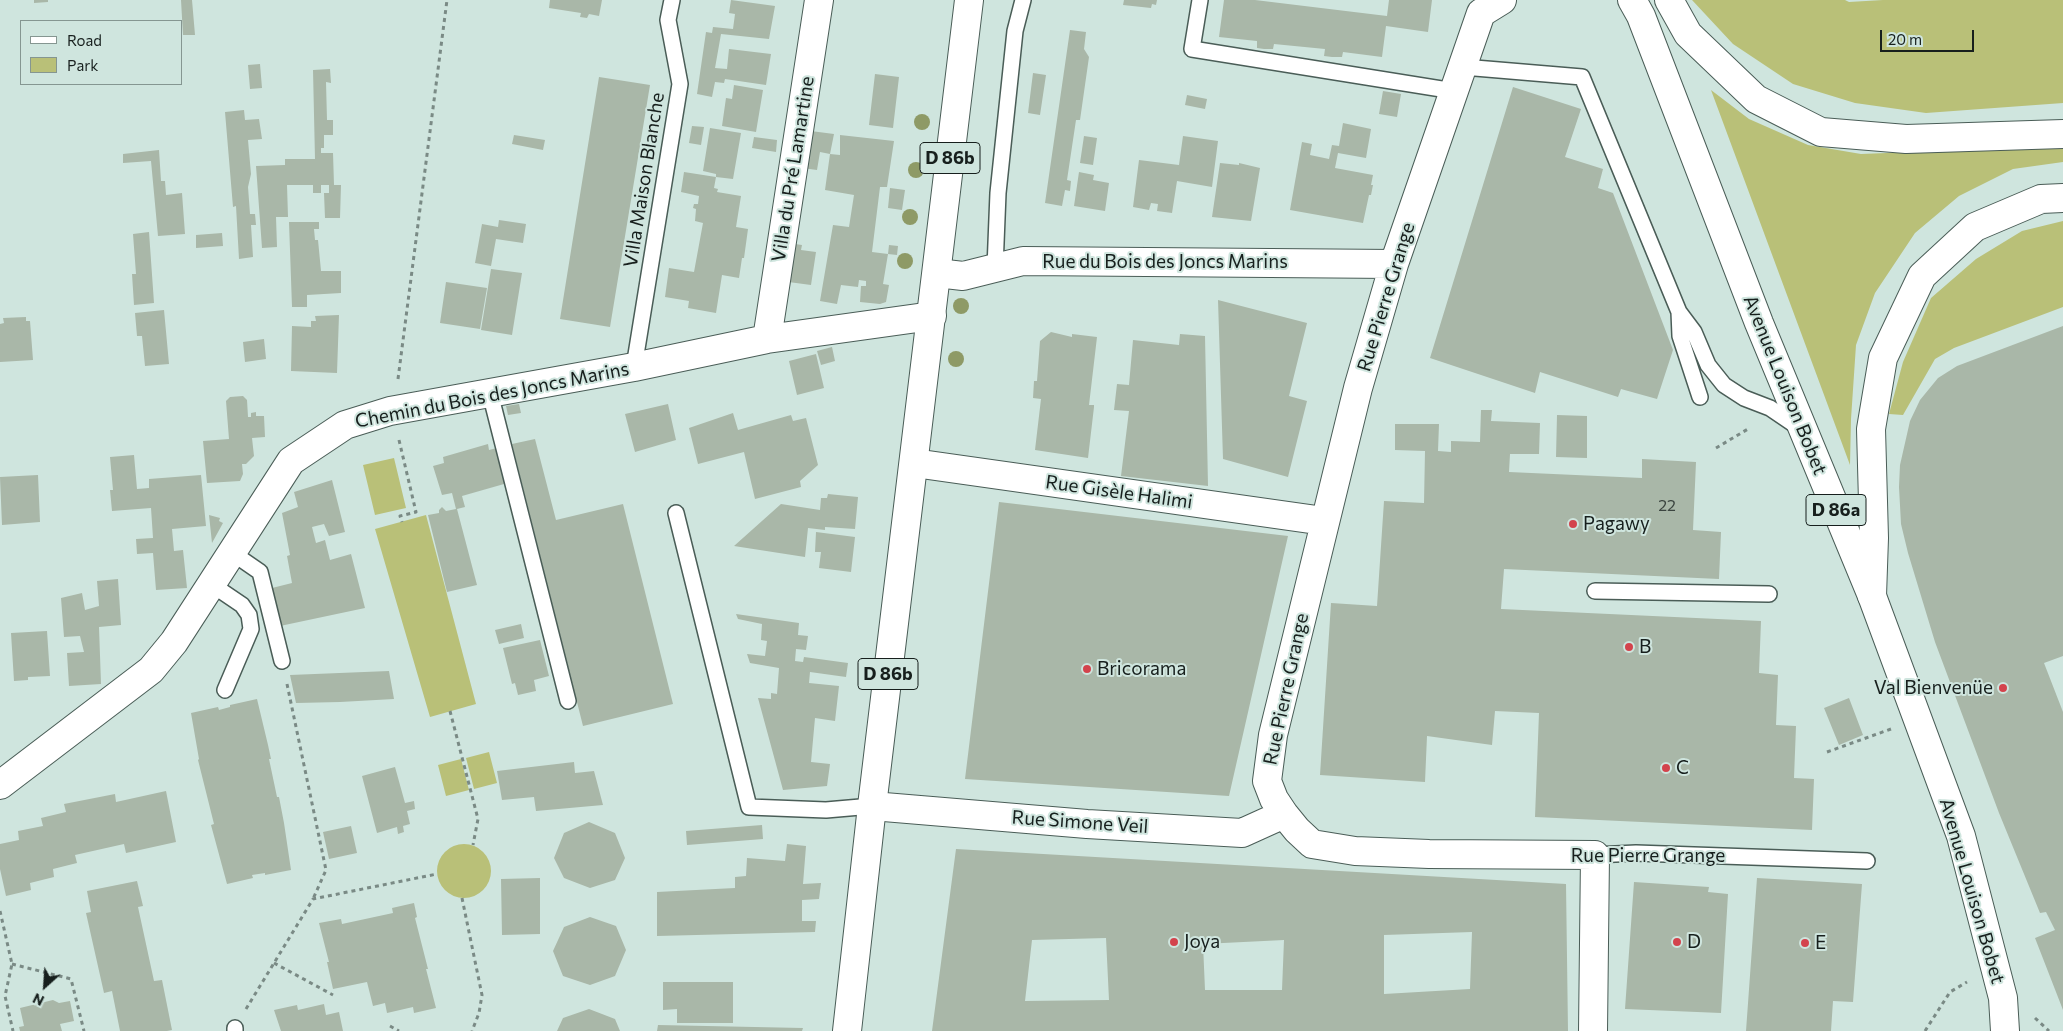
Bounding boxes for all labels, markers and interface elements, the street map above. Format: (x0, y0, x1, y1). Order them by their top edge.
legend (20, 20, 182, 85)
scale bar (1883, 20, 1977, 52)
text: 20 m (1888, 30, 1922, 48)
text: Road (67, 31, 102, 49)
text: Park (67, 56, 98, 74)
street label: Villa du Pré Lamartine (767, 75, 819, 263)
street label: Villa Maison Blanche (619, 91, 669, 269)
road number: D 86b (920, 142, 980, 174)
street label: Rue Pierre Grange (1353, 220, 1419, 374)
street label: Rue du Bois des Joncs Marins (1042, 251, 1288, 273)
street label: Avenue Louison Bobet (1739, 292, 1831, 478)
street label: Chemin du Bois des Joncs Marins (353, 357, 631, 433)
street label: Rue Gisèle Halimi (1044, 470, 1194, 514)
road number: D 86a (1806, 494, 1866, 526)
house number: 22 (1658, 496, 1676, 516)
place label: Pagawy (1583, 513, 1650, 535)
marker: Pagawy (1567, 518, 1579, 530)
street label: Rue Pierre Grange (1259, 611, 1313, 767)
place label: B (1639, 636, 1651, 658)
marker: B (1623, 641, 1635, 653)
place label: Bricorama (1097, 658, 1186, 680)
road number: D 86b (858, 659, 918, 690)
marker: Bricorama (1081, 663, 1093, 675)
place label: Val Bienvenüe (1874, 677, 1993, 699)
marker: Val Bienvenüe (1997, 682, 2009, 694)
place label: C (1676, 757, 1689, 779)
marker: C (1660, 762, 1672, 774)
street label: Avenue Louison Bobet (1935, 796, 2009, 986)
street label: Rue Simone Veil (1011, 806, 1149, 838)
street label: Rue Pierre Grange (1571, 845, 1725, 867)
place label: Joya (1184, 931, 1220, 953)
place label: D (1687, 931, 1701, 953)
place label: E (1815, 932, 1826, 954)
marker: Joya (1168, 936, 1180, 948)
marker: D (1671, 936, 1683, 948)
marker: E (1799, 937, 1811, 949)
north arrow (20, 961, 70, 1011)
text: N (30, 990, 47, 1010)

